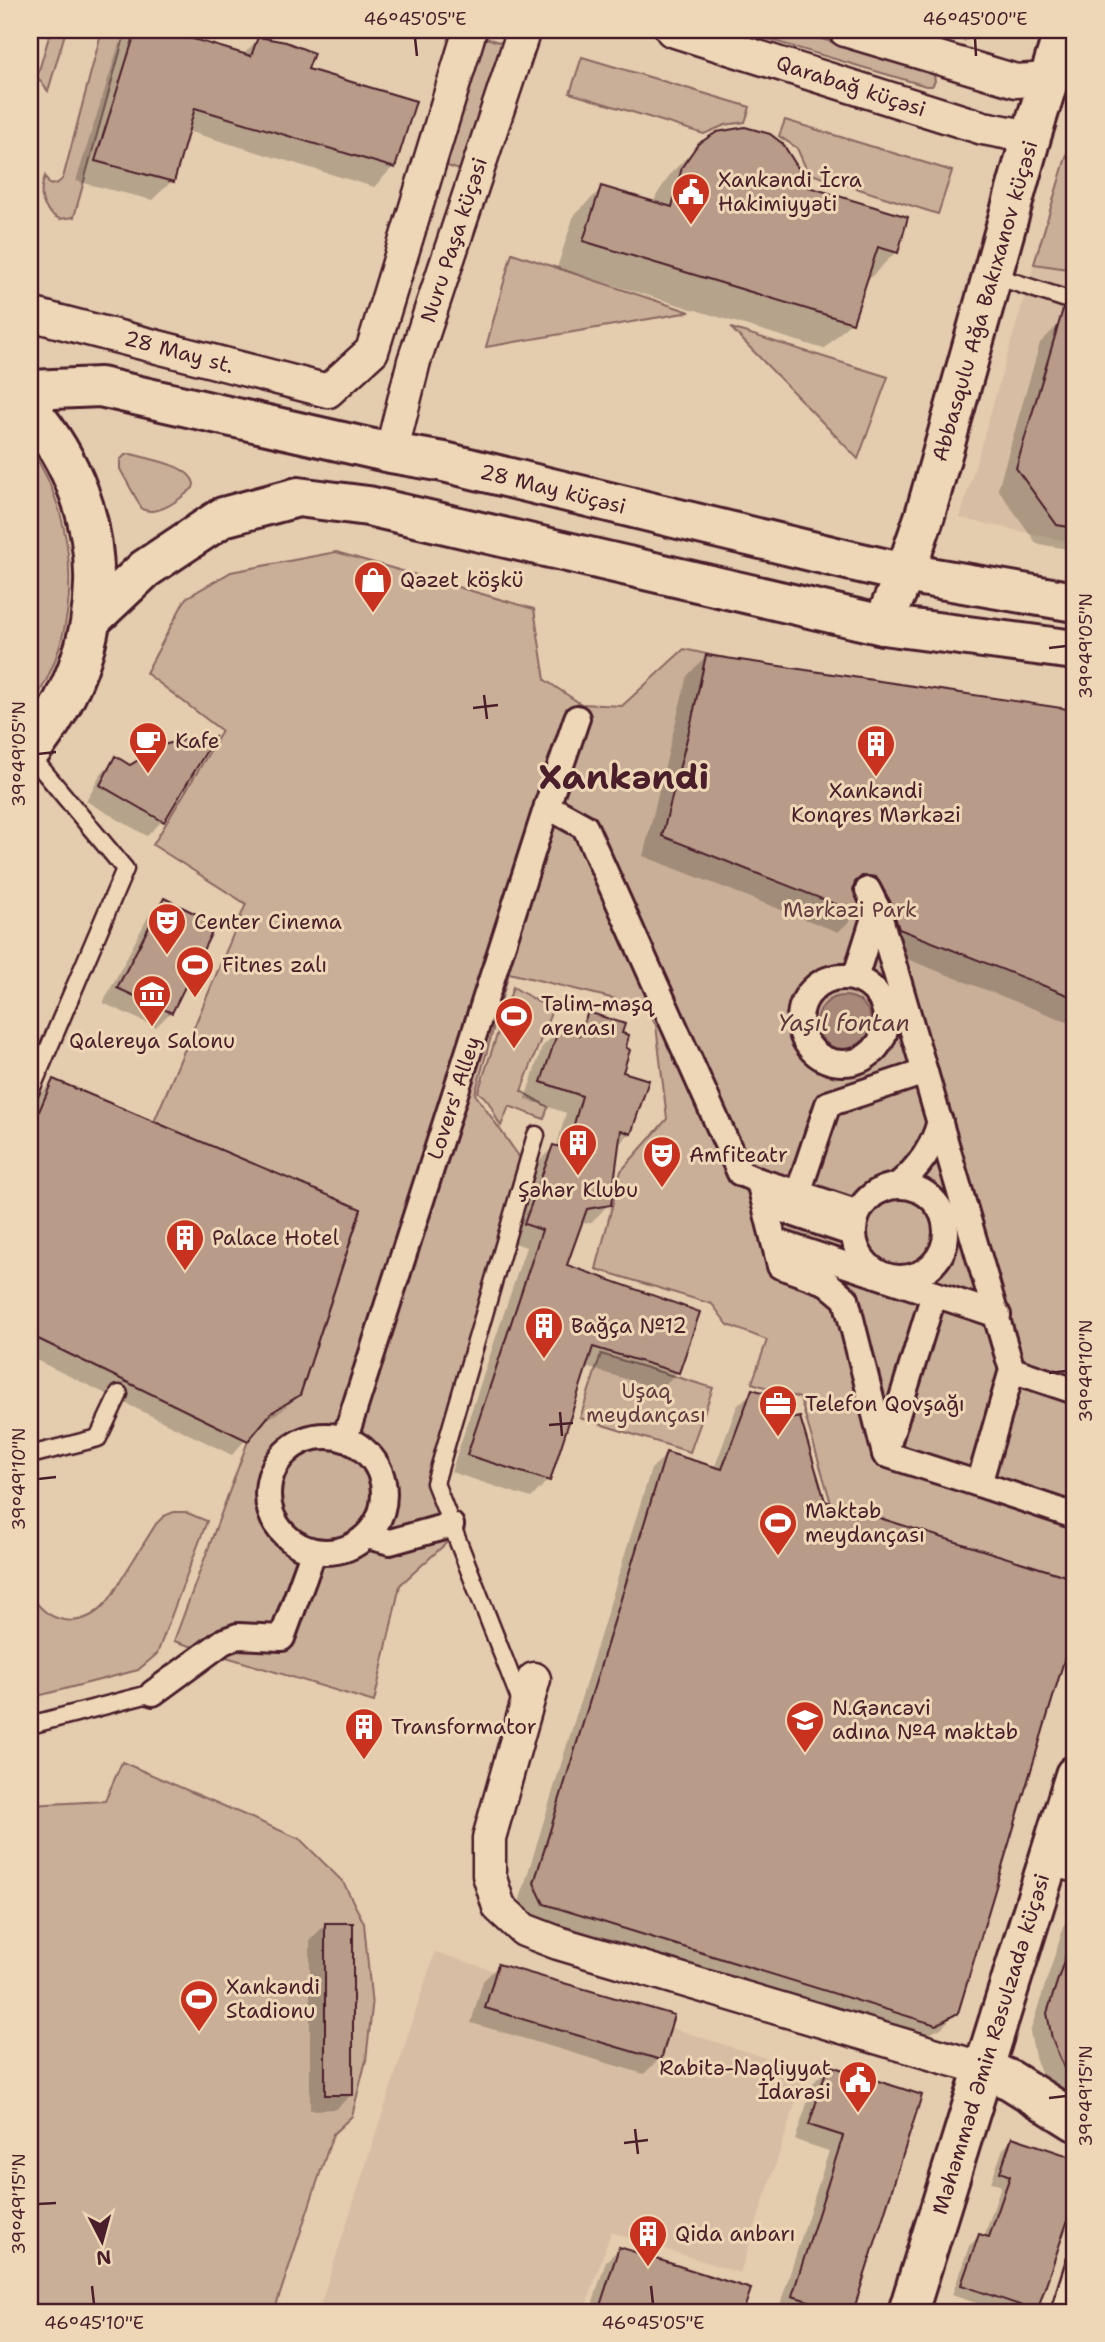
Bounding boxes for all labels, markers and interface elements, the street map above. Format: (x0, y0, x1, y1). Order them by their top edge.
text: 46°45'05"E (364, 7, 466, 31)
text: 46°45'00"E (923, 7, 1027, 31)
street label: Qarabağ küçəsi (773, 49, 929, 123)
street label: Abbasqulu Ağa Bakıxanov küçəsi (926, 137, 1044, 465)
street label: Nuru Paşa küçəsi (414, 154, 494, 326)
place label: Xankəndi İcra Hakimiyyəti (718, 166, 862, 218)
public building icon: Xankəndi İcra Hakimiyyəti (670, 171, 712, 226)
street label: 28 May st. (121, 324, 237, 380)
street label: 28 May küçəsi (477, 457, 629, 521)
shop icon: Qəzet köşkü (352, 559, 394, 614)
place label: Qəzet köşkü (400, 566, 524, 594)
text: 39°49'05"N (1074, 593, 1098, 699)
text: 39°49'05"N (7, 701, 31, 807)
cafe icon: Kafe (127, 720, 169, 775)
building icon: Xankəndi Konqres Mərkəzi (855, 723, 897, 778)
place label: Kafe (175, 727, 220, 755)
district label: Xankəndi (539, 753, 709, 800)
place label: Xankəndi Konqres Mərkəzi (791, 777, 961, 829)
park label: Mərkəzi Park (783, 896, 917, 924)
theatre icon: Center Cinema (146, 901, 188, 956)
place label: Center Cinema (194, 908, 342, 936)
sports icon: Fitnes zalı (174, 944, 216, 999)
place label: Fitnes zalı (222, 951, 327, 979)
museum icon: Qalereya Salonu (131, 973, 173, 1028)
place label: Təlim-məşq arenası (541, 990, 655, 1042)
sports icon: Təlim-məşq arenası (493, 995, 535, 1050)
water label: Yaşıl fontan (778, 1008, 910, 1038)
place label: Qalereya Salonu (69, 1027, 235, 1055)
street label: Lovers' Alley (421, 1033, 487, 1163)
building icon: Şəhər Klubu (557, 1122, 599, 1177)
theatre icon: Amfiteatr (641, 1134, 683, 1189)
place label: Amfiteatr (689, 1141, 788, 1169)
place label: Şəhər Klubu (518, 1176, 638, 1204)
building icon: Palace Hotel (164, 1217, 206, 1272)
place label: Palace Hotel (212, 1224, 340, 1252)
building icon: Bağça №12 (523, 1305, 565, 1360)
place label: Bağça №12 (571, 1312, 687, 1340)
text: 39°49'10"N (1074, 1319, 1098, 1423)
park label: Uşaq meydançası (586, 1377, 706, 1429)
office icon: Telefon Qovşağı (757, 1383, 799, 1438)
place label: Telefon Qovşağı (805, 1390, 965, 1418)
text: 39°49'10"N (7, 1427, 31, 1531)
place label: Məktəb meydançası (805, 1497, 925, 1549)
sports icon: Məktəb meydançası (757, 1502, 799, 1557)
place label: N.Gəncəvi adına №4 məktəb (832, 1694, 1018, 1746)
school or university icon: N.Gəncəvi adına №4 məktəb (784, 1699, 826, 1754)
building icon: Transformator (343, 1706, 385, 1761)
place label: Transformator (391, 1713, 537, 1741)
street label: Məhəmməd Əmin Rəsulzadə küçəsi (926, 1870, 1056, 2218)
place label: Xankəndi Stadionu (226, 1973, 320, 2025)
sports icon: Xankəndi Stadionu (178, 1978, 220, 2033)
text: 39°49'15"N (1074, 2045, 1098, 2147)
place label: Rabitə-Nəqliyyat İdarəsi (659, 2054, 831, 2106)
public building icon: Rabitə-Nəqliyyat İdarəsi (837, 2059, 879, 2114)
text: 39°49'15"N (7, 2153, 31, 2255)
north arrow (66, 2206, 136, 2276)
building icon: Qida anbarı (627, 2213, 669, 2268)
place label: Qida anbarı (675, 2220, 795, 2248)
text: N (95, 2244, 113, 2271)
text: 46°45'10"E (44, 2311, 144, 2335)
text: 46°45'05"E (602, 2311, 704, 2335)

